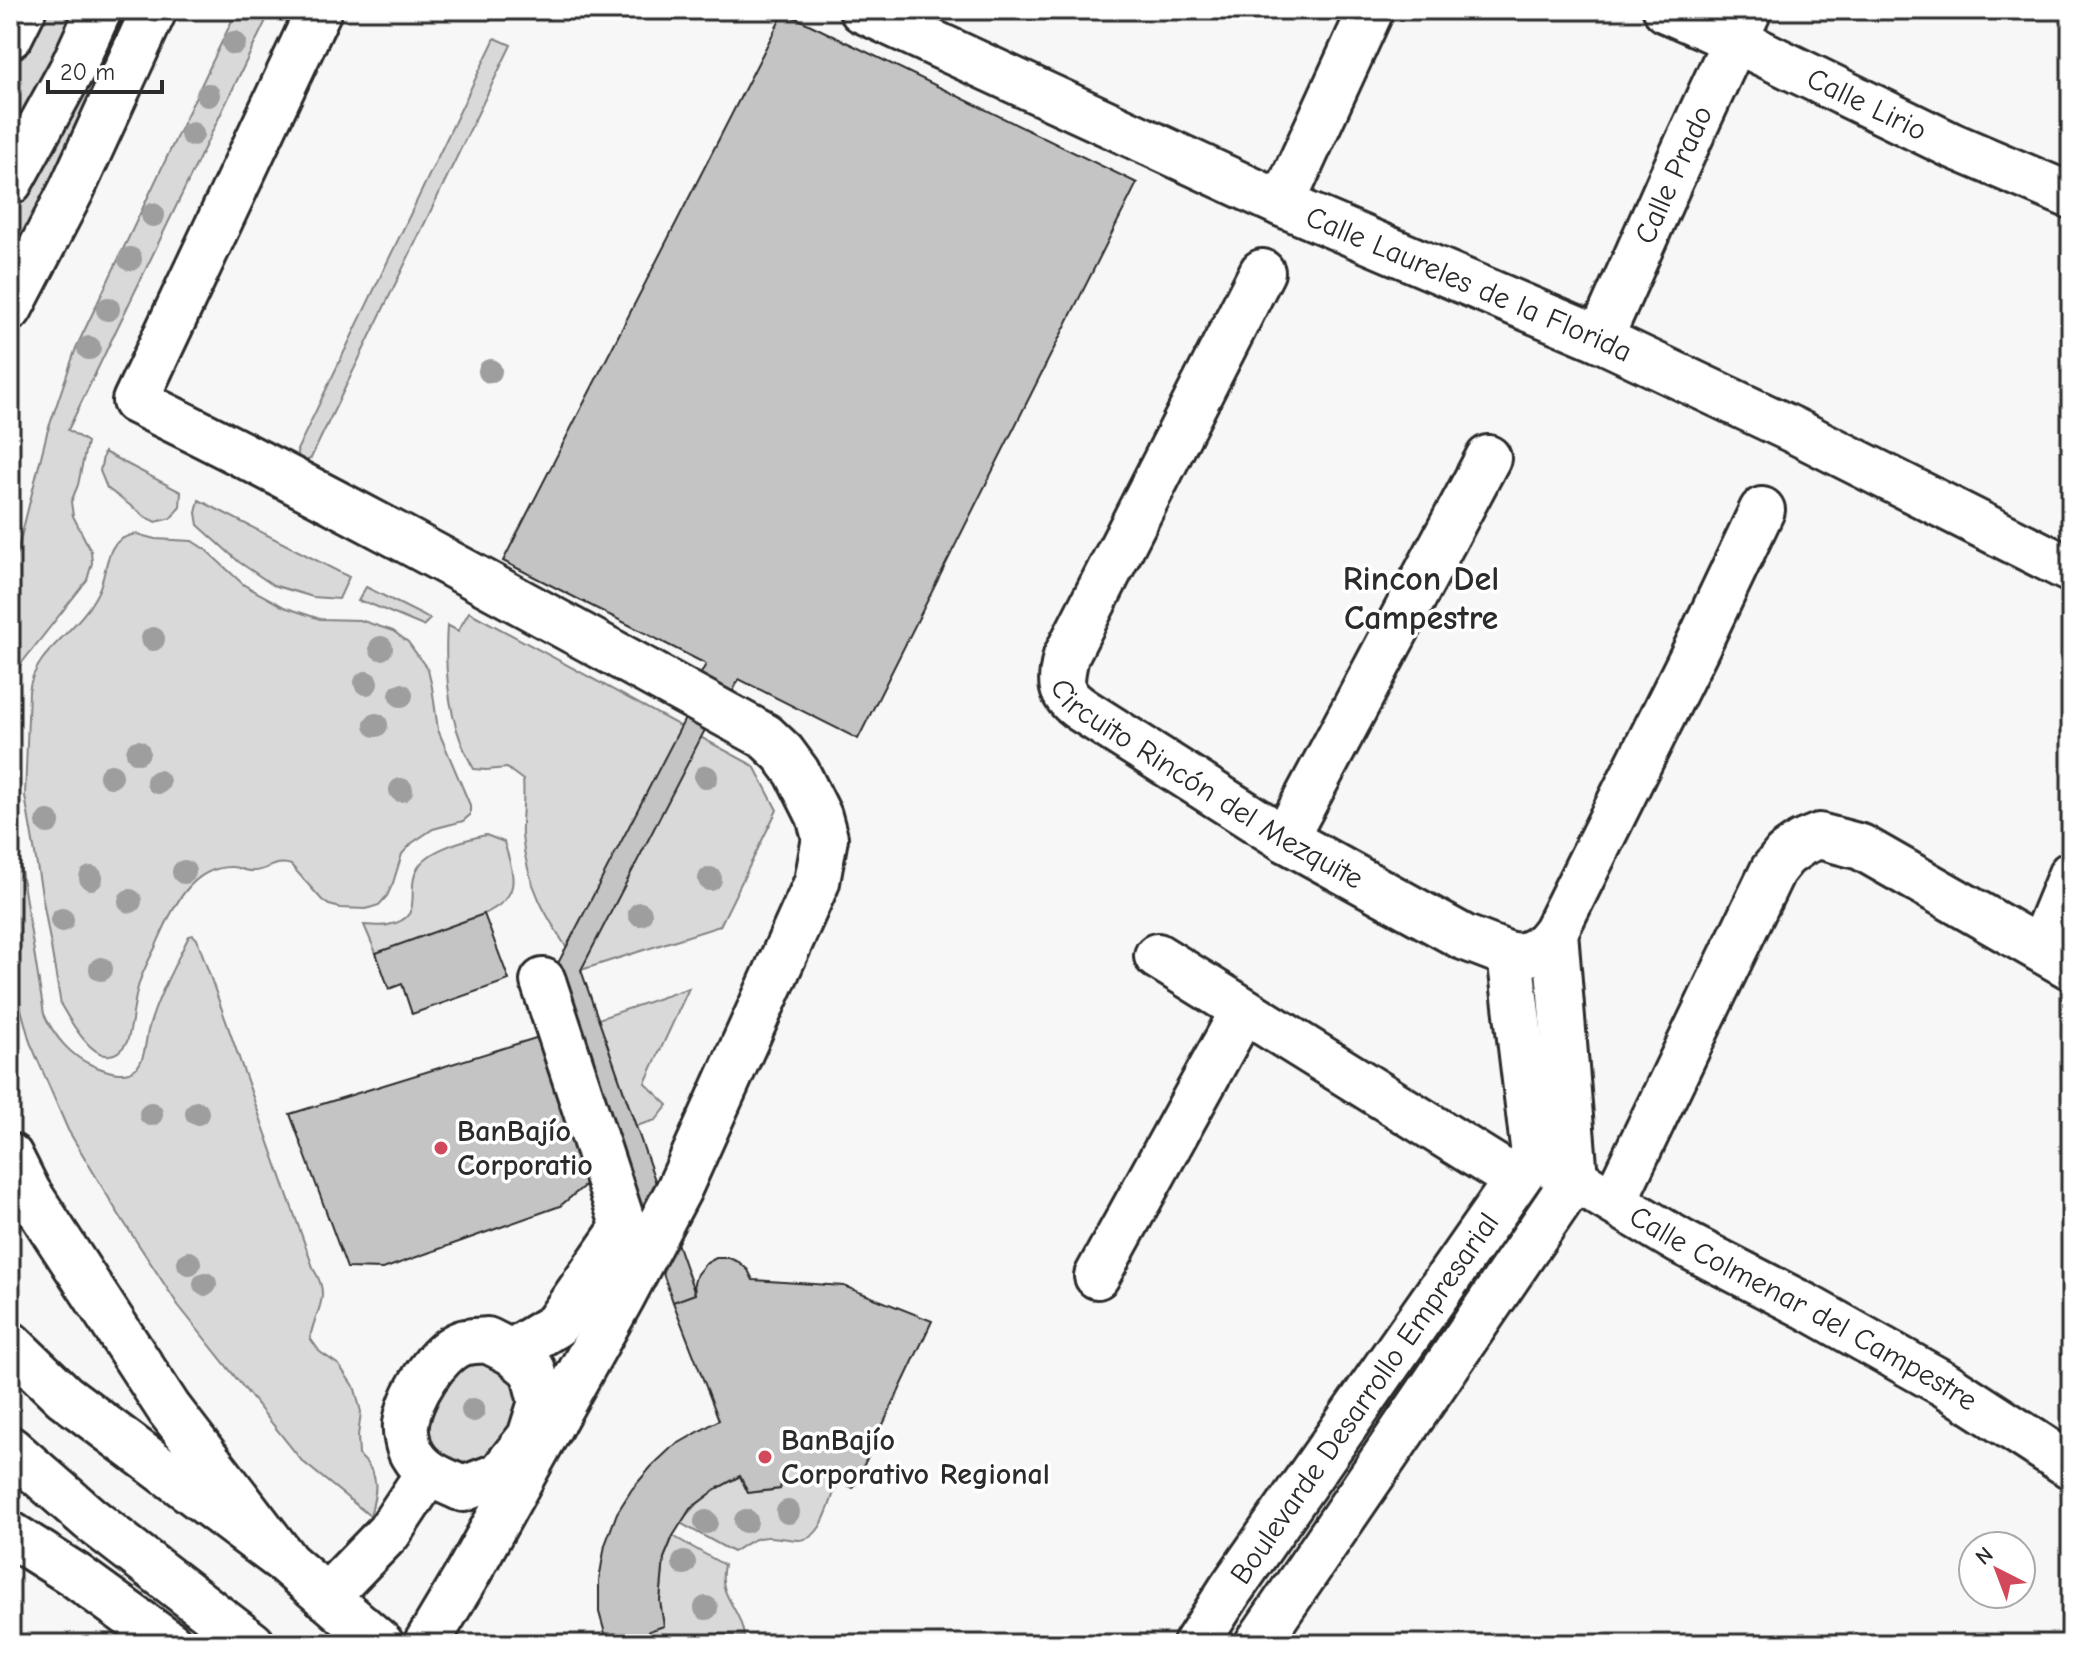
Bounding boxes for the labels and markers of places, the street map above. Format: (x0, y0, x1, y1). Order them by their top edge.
place label: BanBajío Corporatio (457, 1114, 593, 1183)
marker: BanBajío Corporatio (432, 1139, 450, 1157)
place label: BanBajío Corporativo Regional (781, 1423, 1050, 1492)
marker: BanBajío Corporativo Regional (756, 1448, 774, 1466)

